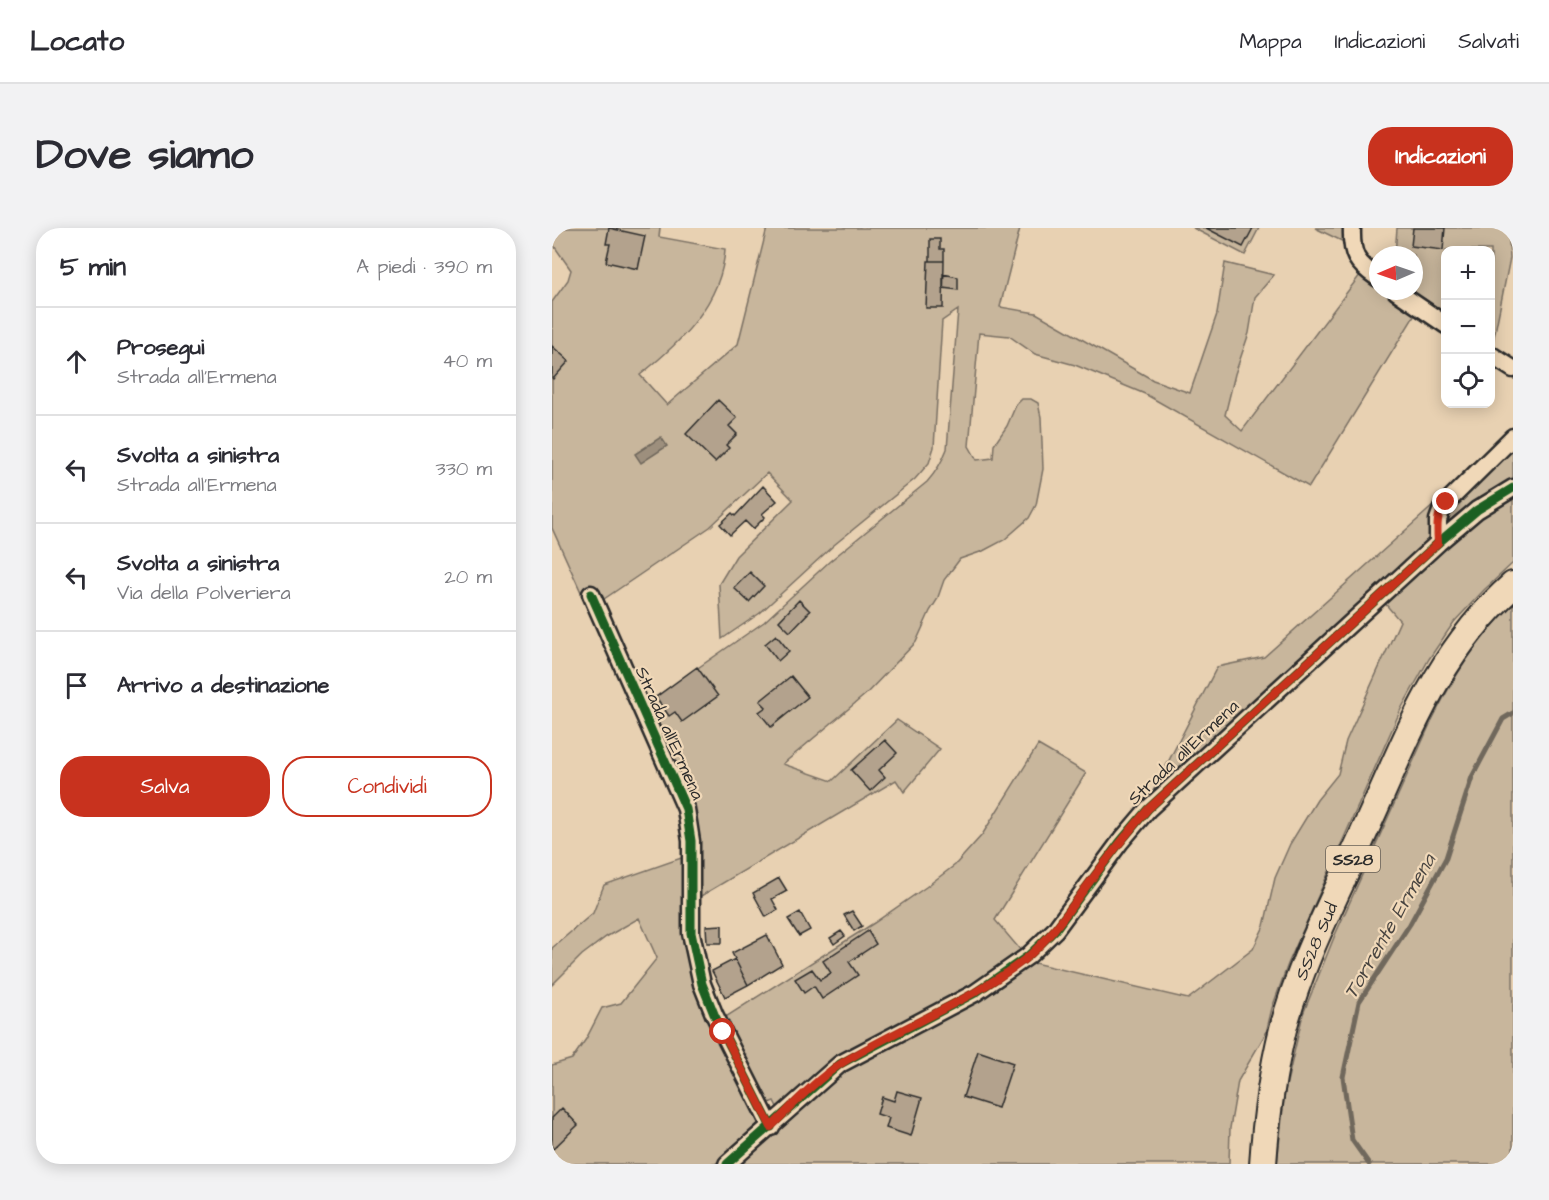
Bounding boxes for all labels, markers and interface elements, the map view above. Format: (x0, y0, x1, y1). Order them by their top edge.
text: Locato (30, 22, 124, 61)
text: Mappa (1239, 27, 1302, 56)
text: Indicazioni (1335, 27, 1425, 56)
text: Salvati (1458, 27, 1519, 56)
text: Dove siamo (36, 127, 253, 185)
button: Indicazioni (1368, 127, 1513, 186)
north arrow (1369, 246, 1423, 300)
map controls (1441, 246, 1495, 408)
button: + (1441, 246, 1495, 300)
text: 5 min (60, 249, 126, 285)
text: A piedi · 390 m (356, 253, 492, 281)
button: − (1441, 300, 1495, 354)
text: Prosegui (117, 332, 204, 363)
icon: ahead (60, 345, 93, 378)
text: 40 m (442, 347, 492, 375)
button: locate (1441, 354, 1495, 408)
text: Strada all'Ermena (117, 363, 277, 391)
text: Svolta a sinistra (117, 440, 279, 471)
icon: left (60, 453, 93, 486)
text: 330 m (435, 455, 492, 483)
text: Strada all'Ermena (117, 471, 277, 499)
route end (1432, 488, 1458, 514)
text: Svolta a sinistra (117, 548, 279, 579)
icon: left (60, 561, 93, 594)
text: 20 m (444, 563, 492, 591)
text: Via della Polveriera (117, 579, 291, 607)
street label: Strada all'Ermena (629, 662, 710, 804)
icon: arrive (60, 669, 93, 702)
text: Arrivo a destinazione (117, 670, 329, 701)
street label: Strada all'Ermena (1122, 694, 1244, 811)
button: Salva (60, 756, 270, 817)
button: Condividi (282, 756, 492, 817)
road number: SS28 (1326, 846, 1380, 872)
water label: Torrente Ermena (1337, 848, 1443, 1004)
street label: SS28 Sud (1289, 898, 1344, 984)
route start (709, 1018, 735, 1044)

